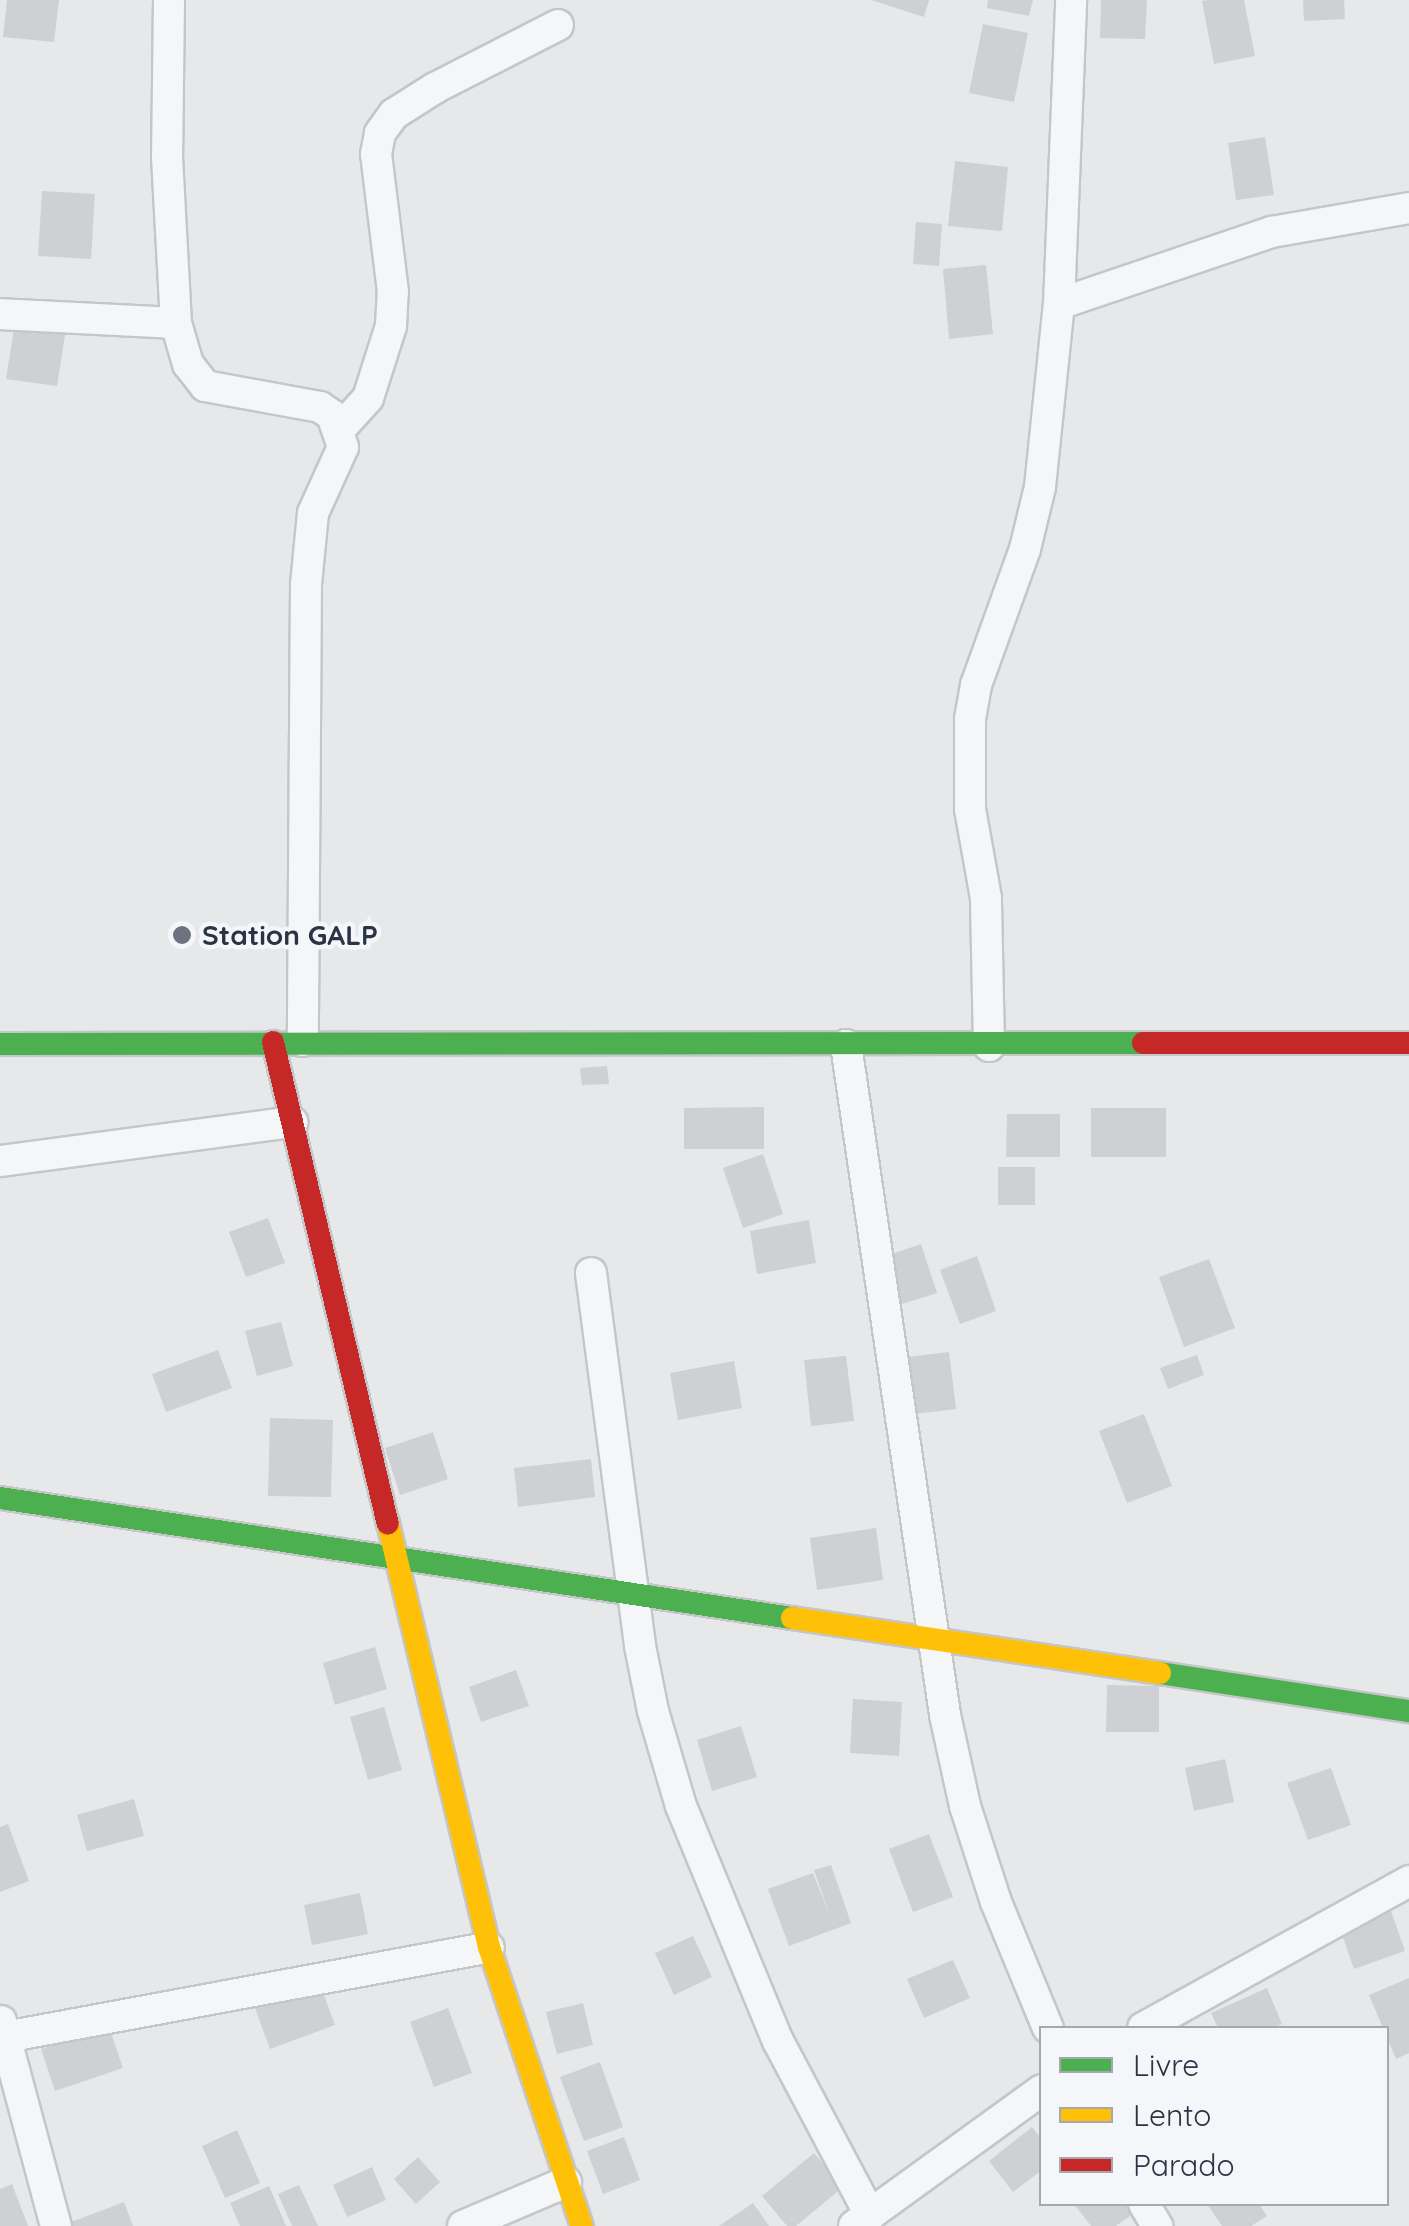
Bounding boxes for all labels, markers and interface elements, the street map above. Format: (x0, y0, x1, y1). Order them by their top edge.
place label: Station GALP (202, 918, 378, 952)
marker: Station GALP (171, 924, 193, 946)
legend (1039, 2026, 1389, 2206)
text: Livre (1133, 2046, 1199, 2084)
text: Lento (1133, 2096, 1211, 2134)
text: Parado (1133, 2146, 1235, 2184)

